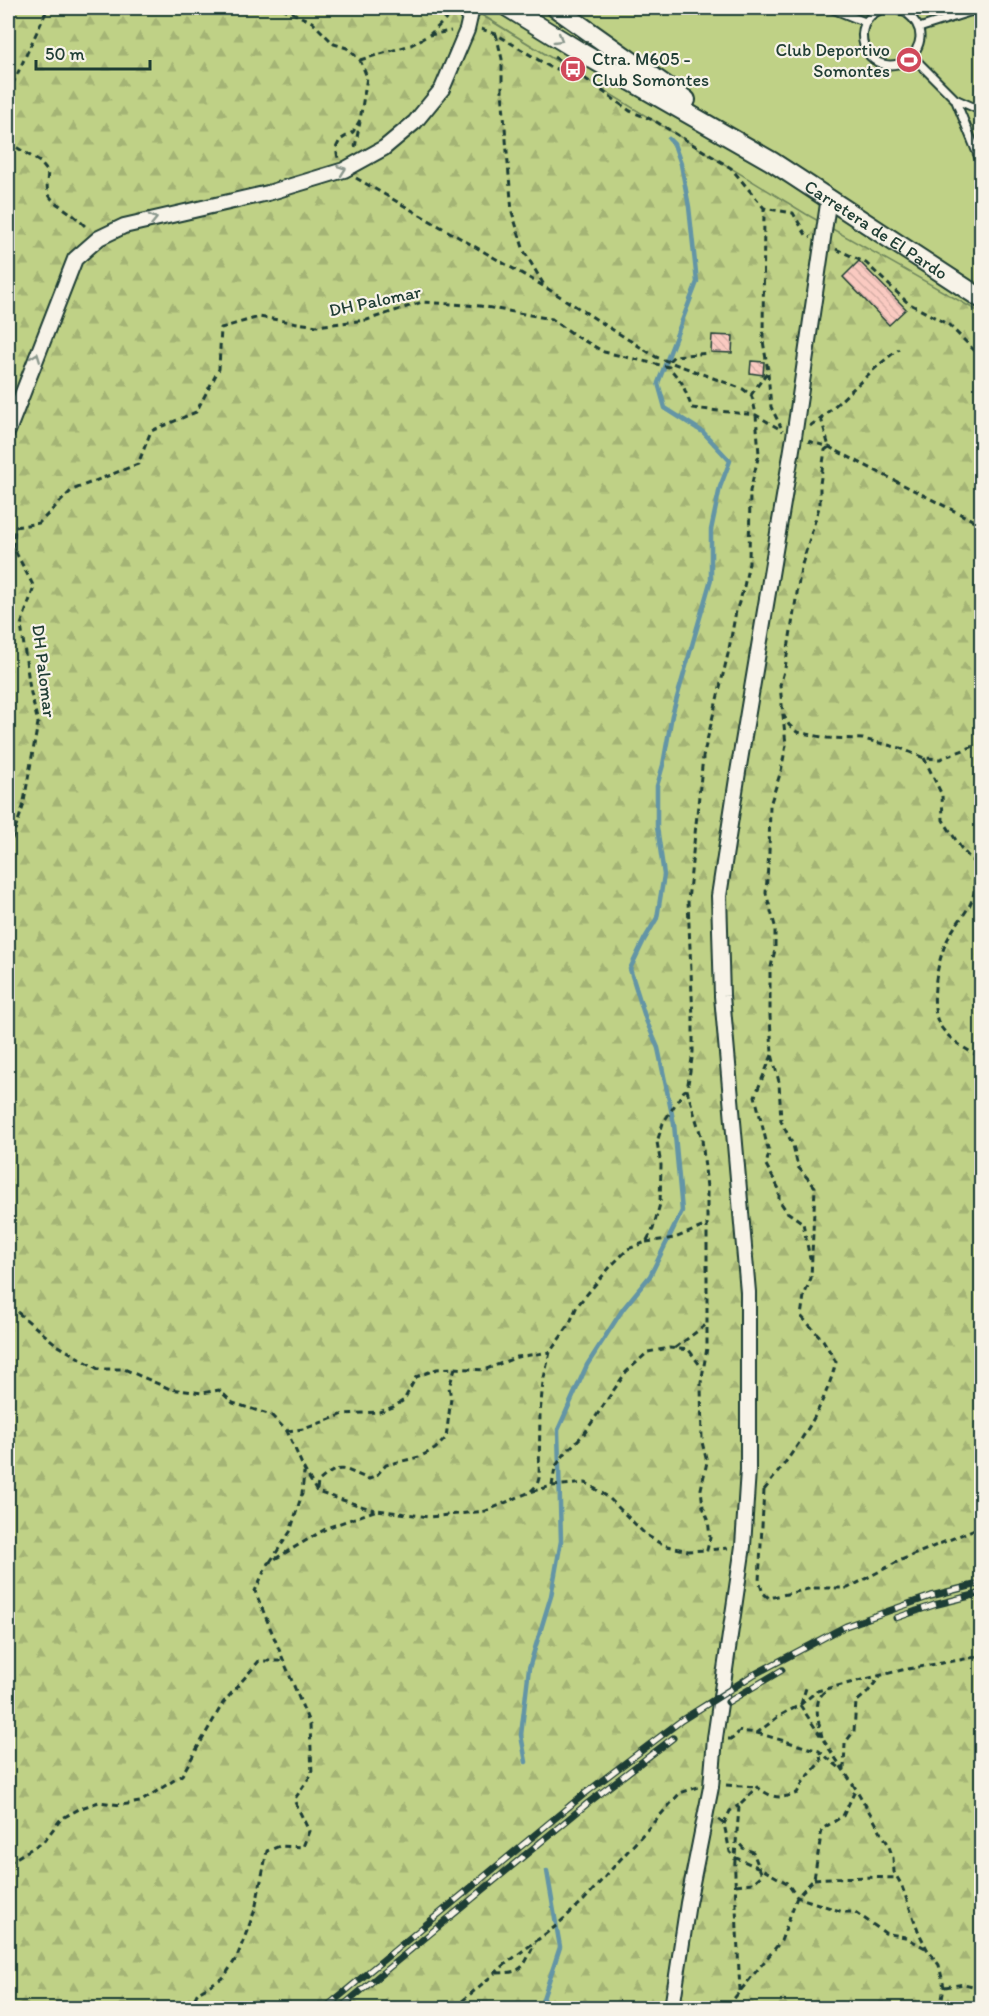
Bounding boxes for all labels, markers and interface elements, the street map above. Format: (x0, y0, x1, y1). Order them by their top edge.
one-way arrow (553, 31, 563, 43)
scale bar (36, 33, 150, 71)
place label: Club Deportivo Somontes (775, 39, 890, 82)
text: 50 m (45, 43, 85, 65)
sports icon: Club Deportivo Somontes (894, 45, 924, 75)
place label: Ctra. M605 - Club Somontes (592, 48, 709, 91)
bus stop icon: Ctra. M605 - Club Somontes (558, 54, 588, 84)
one-way arrow (335, 165, 346, 177)
street label: Carretera de El Pardo (800, 175, 952, 285)
one-way arrow (148, 214, 158, 227)
street label: DH Palomar (327, 280, 424, 321)
one-way arrow (29, 352, 41, 363)
street label: DH Palomar (27, 623, 61, 720)

